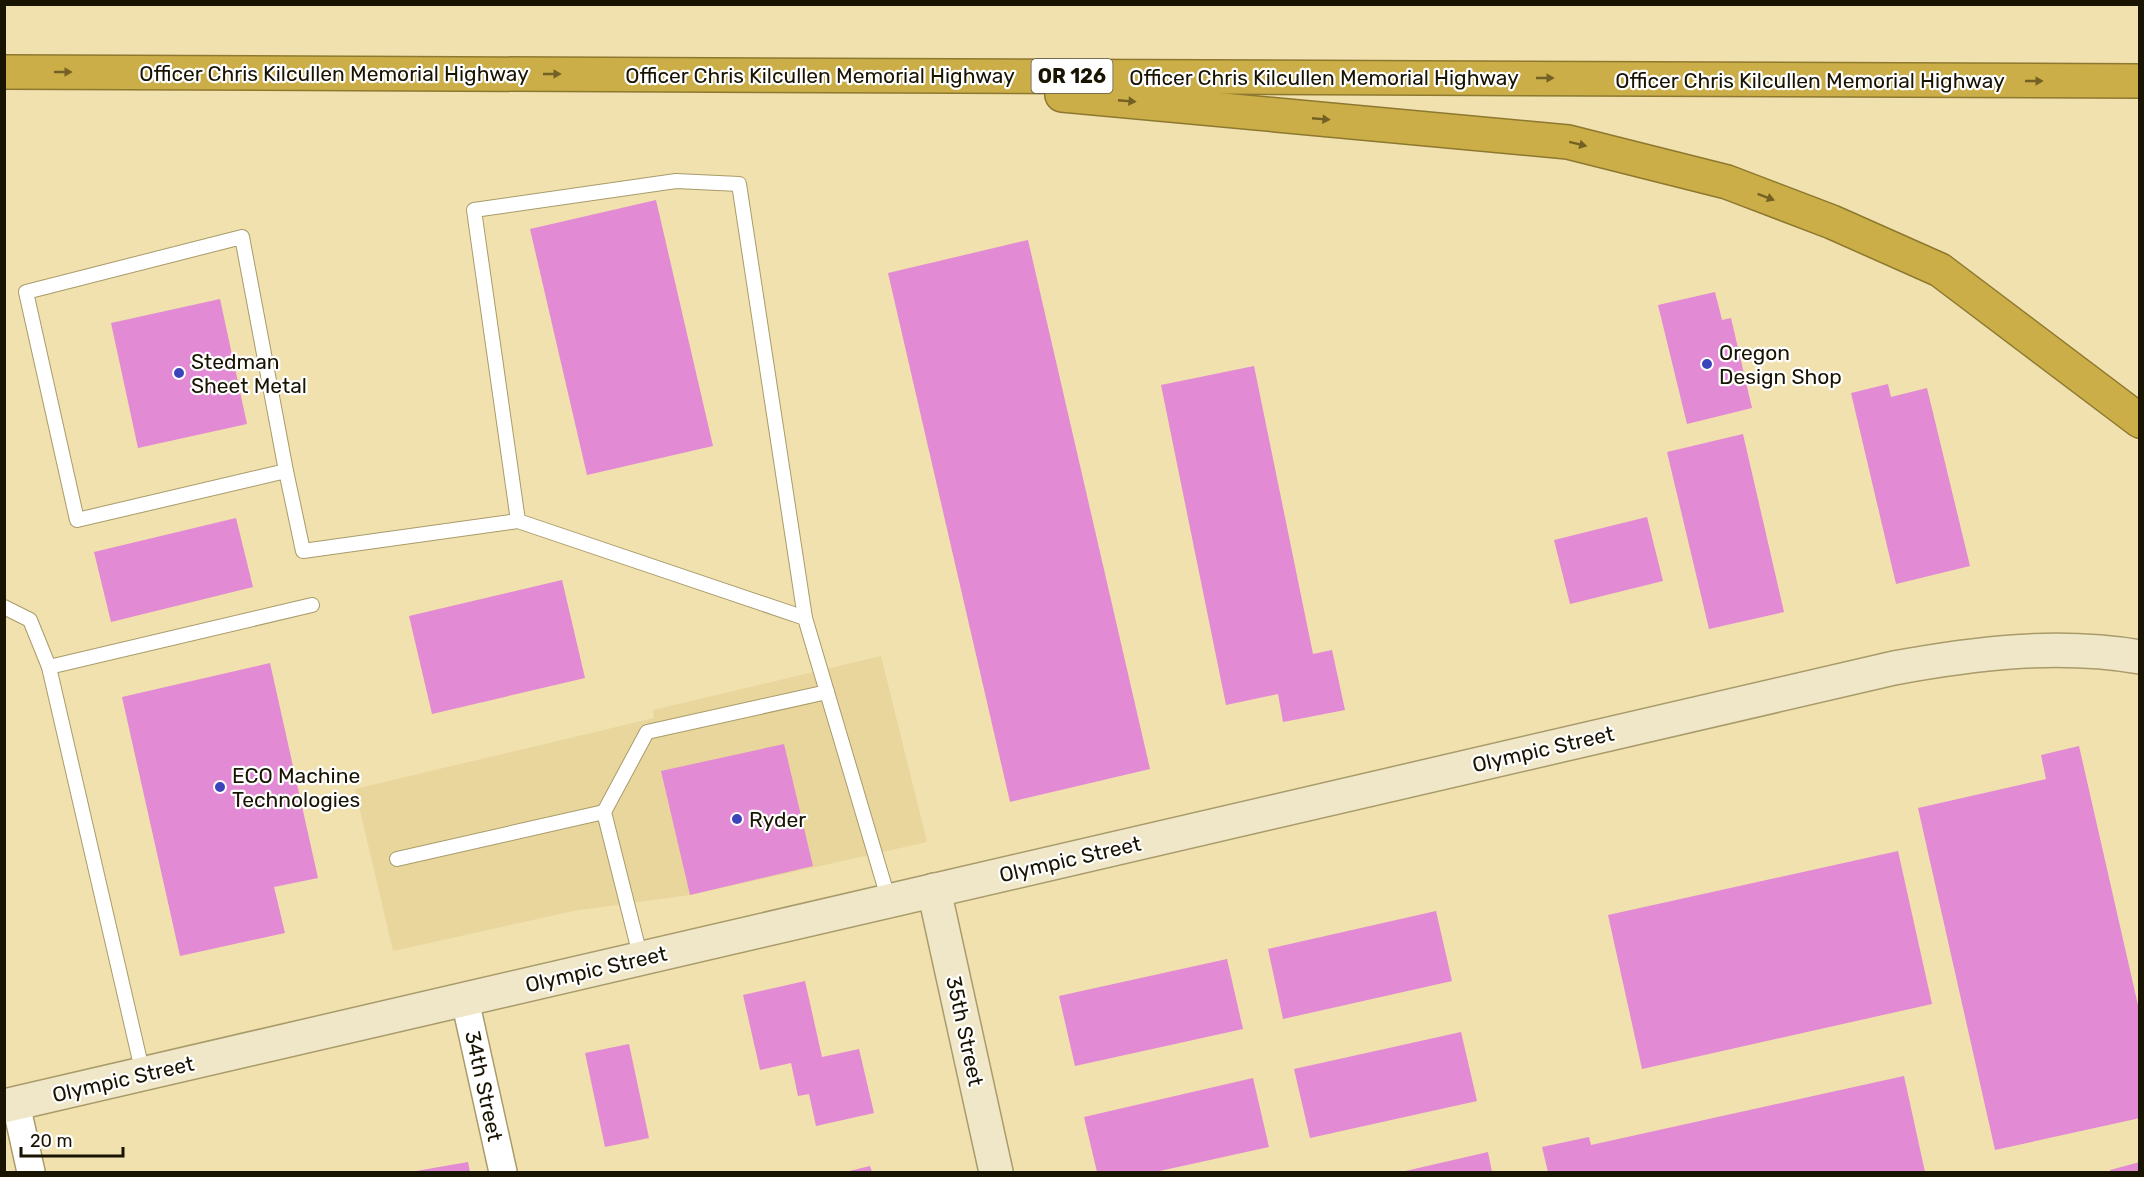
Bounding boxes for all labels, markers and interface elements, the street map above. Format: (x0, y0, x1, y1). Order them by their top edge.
road number: OR 126 (1032, 59, 1112, 93)
street label: Officer Chris Kilcullen Memorial Highway (139, 61, 529, 86)
street label: Officer Chris Kilcullen Memorial Highway (625, 63, 1015, 88)
street label: Officer Chris Kilcullen Memorial Highway (1129, 65, 1519, 90)
one-way arrow (53, 67, 72, 77)
street label: Officer Chris Kilcullen Memorial Highway (1615, 68, 2005, 93)
one-way arrow (542, 69, 561, 79)
one-way arrow (1535, 73, 1554, 83)
one-way arrow (2024, 76, 2043, 86)
one-way arrow (1118, 96, 1137, 106)
one-way arrow (1312, 114, 1331, 124)
one-way arrow (1569, 140, 1587, 150)
one-way arrow (1757, 192, 1775, 202)
place label: Oregon Design Shop (1719, 340, 1842, 389)
place label: Stedman Sheet Metal (191, 349, 307, 398)
marker: Oregon Design Shop (1700, 357, 1714, 371)
marker: Stedman Sheet Metal (172, 366, 186, 380)
street label: Olympic Street (1470, 721, 1616, 777)
place label: ECO Machine Technologies (232, 763, 360, 812)
marker: ECO Machine Technologies (213, 780, 227, 794)
place label: Ryder (749, 807, 806, 832)
marker: Ryder (730, 812, 744, 826)
street label: Olympic Street (997, 831, 1143, 887)
street label: Olympic Street (523, 941, 669, 997)
street label: 35th Street (941, 974, 989, 1088)
street label: 34th Street (460, 1028, 508, 1144)
street label: Olympic Street (50, 1051, 196, 1107)
scale bar (21, 1120, 123, 1158)
text: 20 m (30, 1130, 72, 1152)

